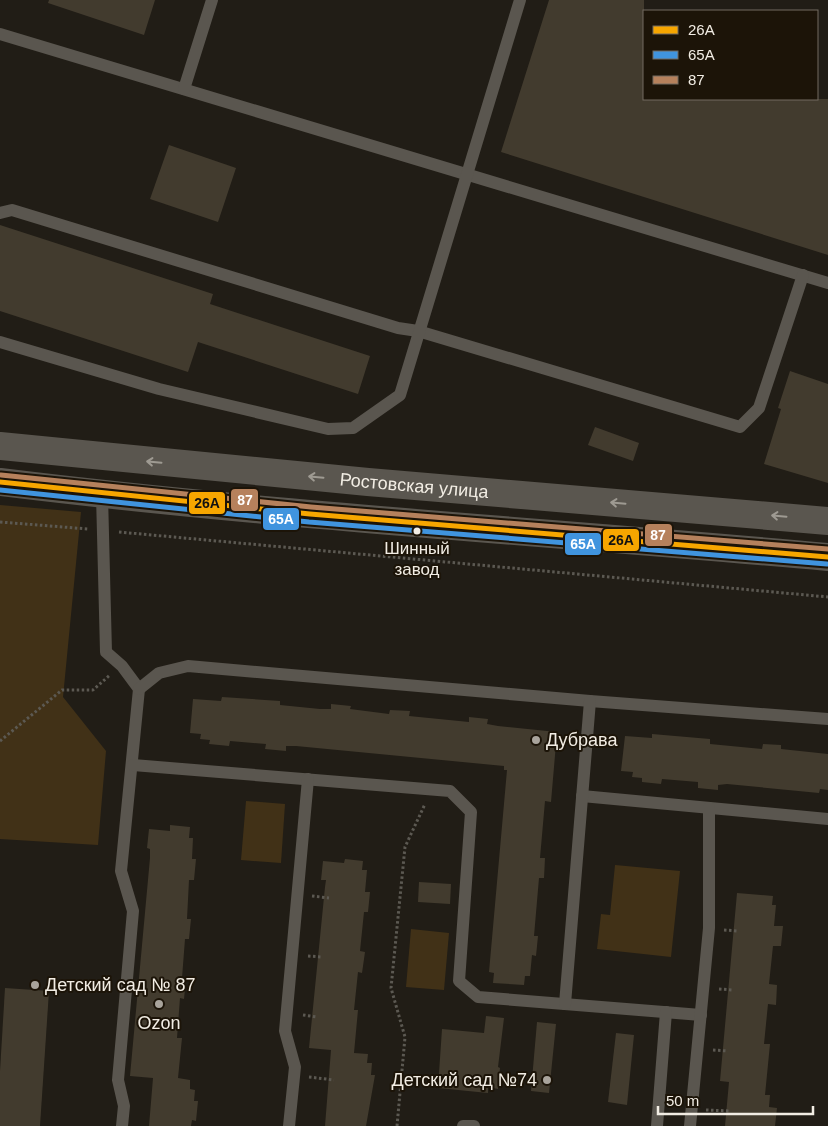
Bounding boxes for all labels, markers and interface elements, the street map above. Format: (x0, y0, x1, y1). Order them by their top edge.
legend (643, 10, 818, 100)
text: 26А (688, 21, 715, 38)
text: 65А (688, 46, 715, 63)
text: 87 (688, 71, 705, 88)
one-way arrow (147, 457, 163, 466)
street label: Ростовская улица (339, 469, 490, 502)
one-way arrow (308, 472, 324, 482)
line badge: 87 (230, 488, 259, 512)
line badge: 26А (188, 491, 226, 515)
text: 87 (237, 492, 253, 508)
text: 26А (194, 495, 220, 511)
one-way arrow (610, 498, 626, 507)
line badge: 65А (262, 507, 300, 531)
text: 65А (268, 511, 294, 527)
one-way arrow (772, 512, 788, 521)
line badge: 87 (644, 523, 673, 547)
marker: Шинный завод (412, 526, 422, 536)
text: 87 (650, 527, 666, 543)
line badge: 26А (602, 528, 640, 552)
line badge: 65А (564, 532, 602, 556)
text: 26А (608, 532, 634, 548)
text: 65А (570, 536, 596, 552)
place label: Шинный завод (384, 539, 450, 579)
place label: Дубрава (546, 730, 618, 750)
marker: Дубрава (530, 734, 542, 746)
place label: Детский сад № 87 (45, 975, 195, 995)
marker: Детский сад № 87 (29, 979, 41, 991)
marker: Ozon (153, 998, 165, 1010)
place label: Ozon (137, 1013, 181, 1033)
place label: Детский сад №74 (392, 1070, 537, 1090)
marker: Детский сад №74 (541, 1074, 553, 1086)
scale bar (658, 1084, 813, 1116)
text: 50 m (666, 1092, 699, 1109)

